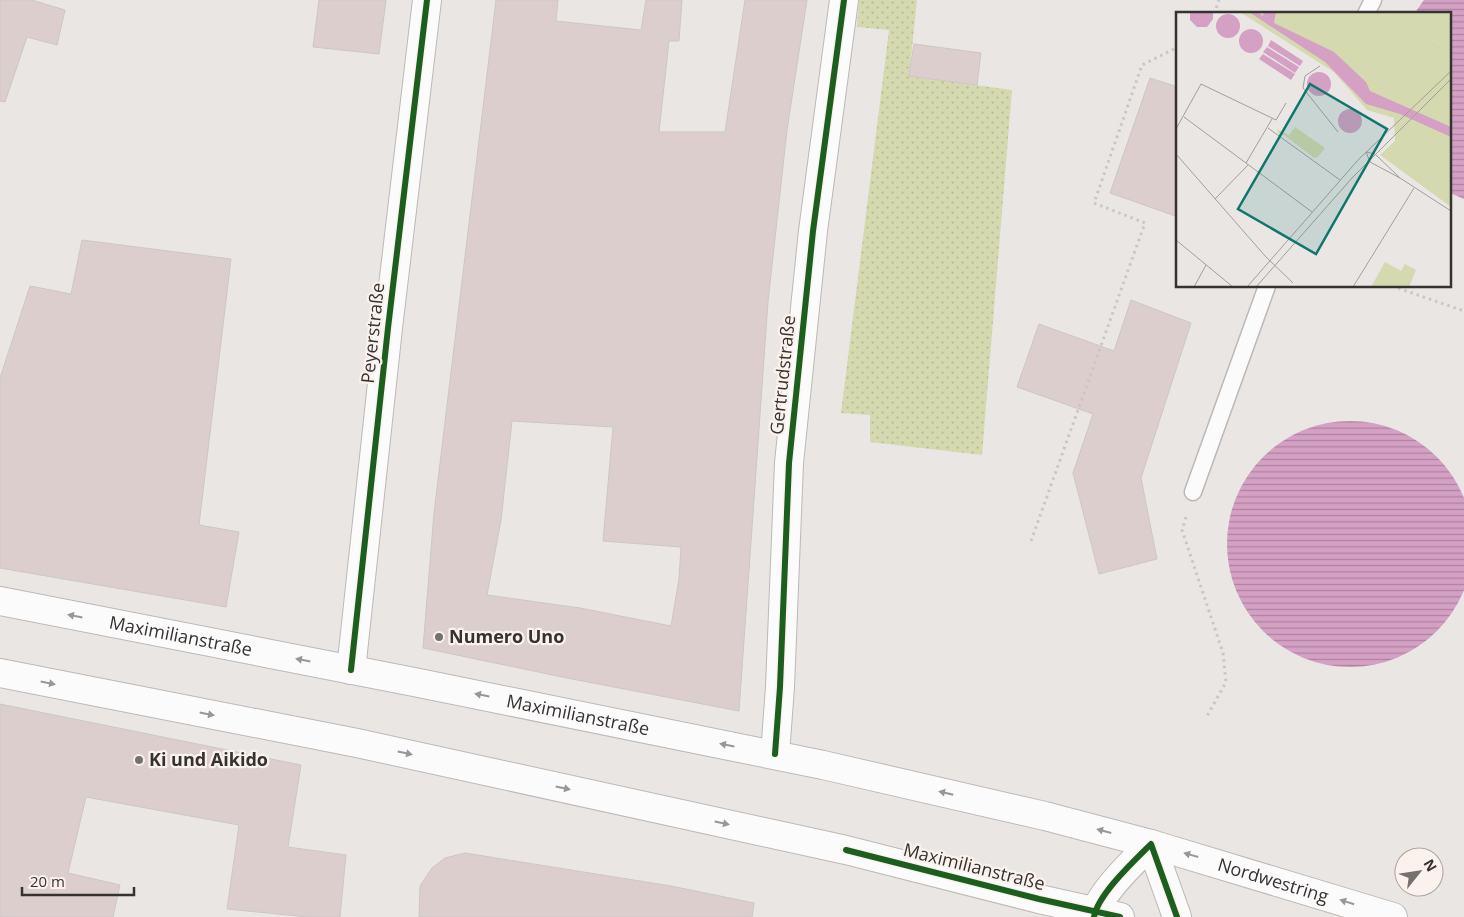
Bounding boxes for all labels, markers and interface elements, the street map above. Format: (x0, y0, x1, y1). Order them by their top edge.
inset map (1176, 12, 1452, 288)
street label: Peyerstraße (355, 281, 389, 384)
street label: Gertrudstraße (764, 314, 800, 436)
street label: Maximilianstraße (107, 610, 254, 661)
one-way arrow (67, 611, 83, 619)
place label: Numero Uno (449, 624, 564, 648)
marker: Numero Uno (433, 631, 445, 643)
one-way arrow (296, 656, 311, 664)
one-way arrow (40, 679, 56, 687)
street label: Maximilianstraße (504, 688, 652, 740)
one-way arrow (473, 691, 489, 699)
one-way arrow (200, 710, 216, 718)
one-way arrow (718, 740, 734, 748)
place label: Ki und Aikido (149, 747, 268, 771)
one-way arrow (397, 749, 412, 757)
marker: Ki und Aikido (133, 754, 145, 766)
one-way arrow (556, 784, 571, 792)
one-way arrow (939, 789, 954, 797)
one-way arrow (715, 819, 731, 827)
one-way arrow (1097, 827, 1112, 835)
street label: Maximilianstraße (901, 837, 1048, 895)
north arrow (1394, 847, 1444, 897)
one-way arrow (1184, 851, 1199, 859)
street label: Nordwestring (1215, 852, 1332, 908)
text: N (1420, 856, 1442, 875)
scale bar (22, 864, 135, 896)
text: 20 m (30, 871, 65, 891)
one-way arrow (1339, 898, 1354, 905)

